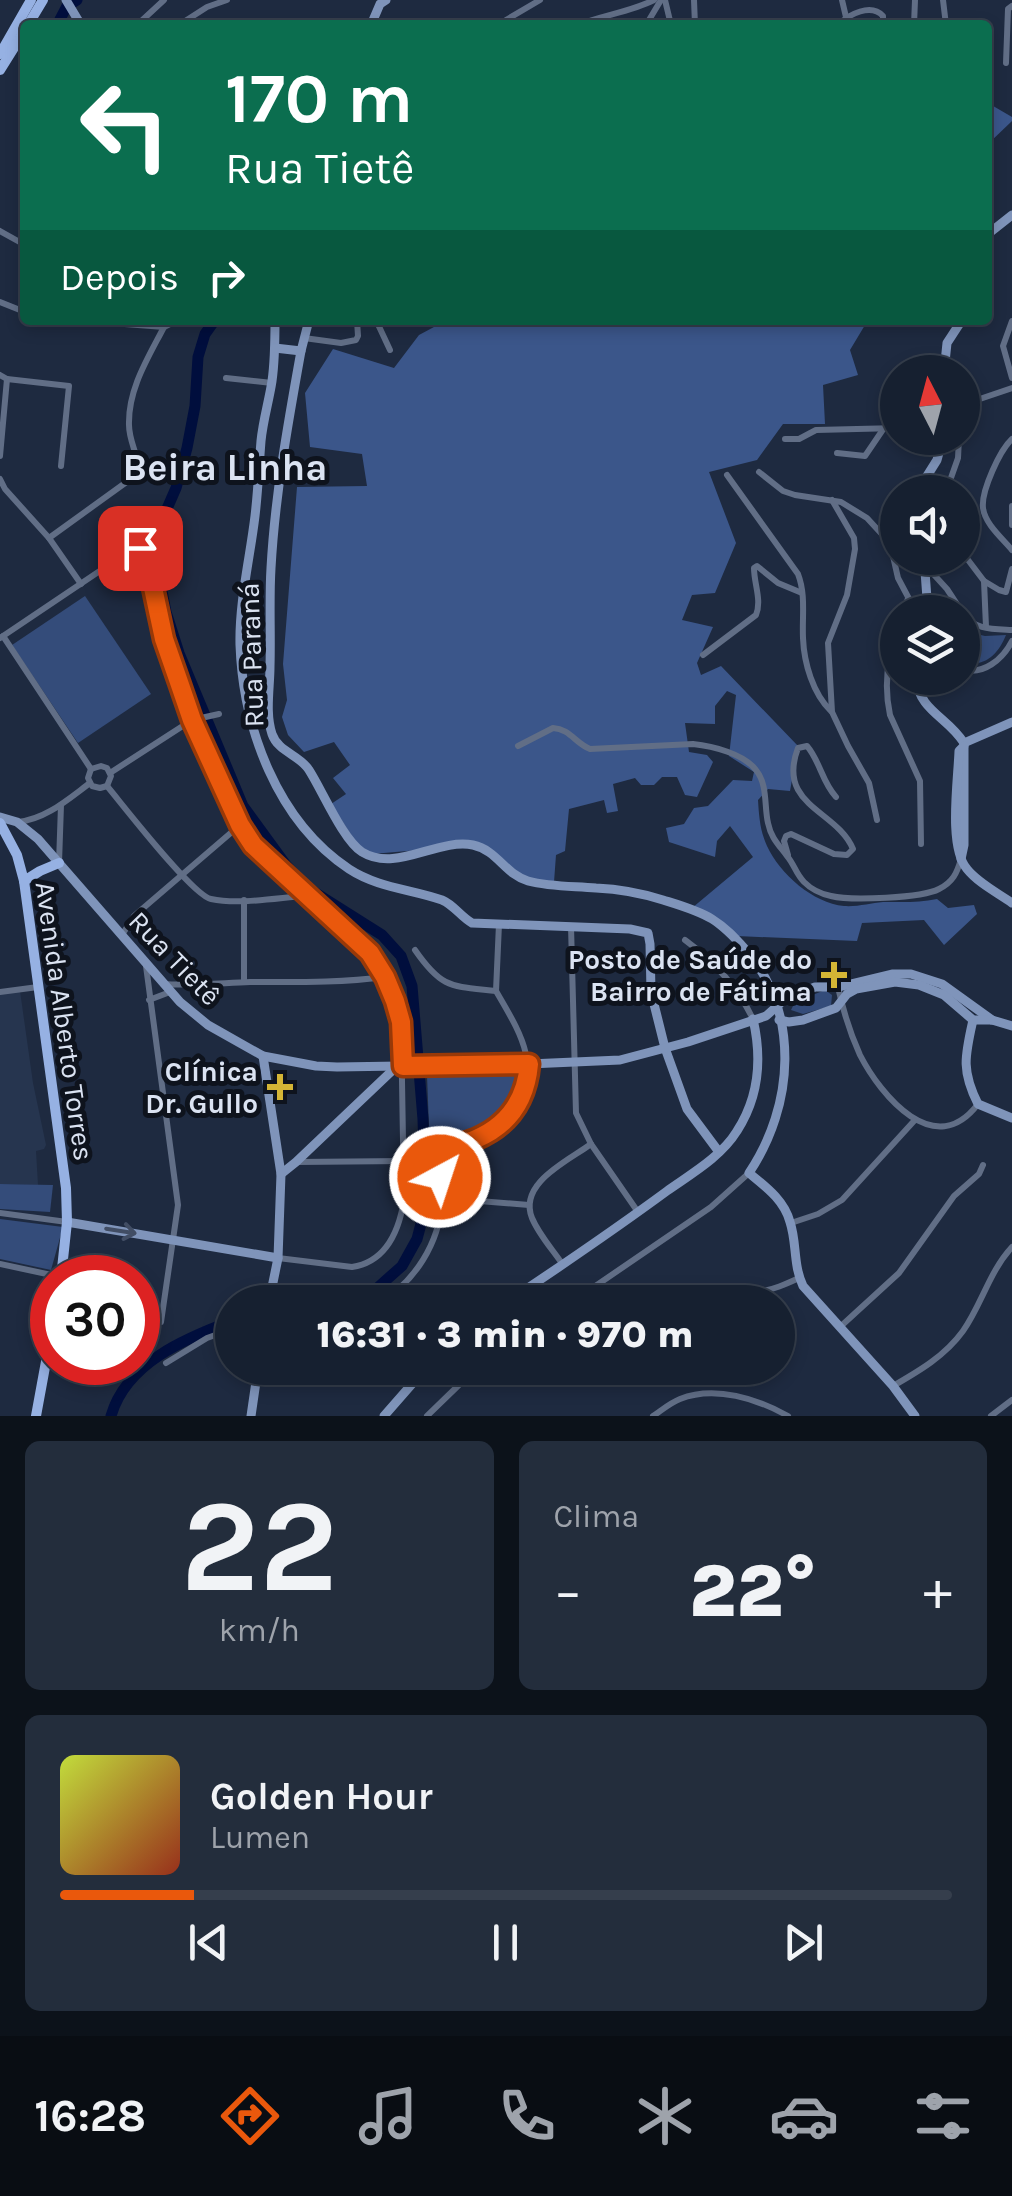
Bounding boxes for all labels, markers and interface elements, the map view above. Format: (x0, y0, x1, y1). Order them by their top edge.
text: 170 m (225, 58, 413, 140)
icon: left (60, 60, 190, 190)
text: Rua Tietê (225, 142, 414, 194)
icon: right (199, 250, 254, 305)
text: Depois (60, 255, 179, 300)
north arrow (880, 355, 980, 455)
map controls (880, 355, 980, 695)
district label: Beira Linha (123, 445, 327, 490)
button: sound (880, 475, 980, 575)
pin (98, 506, 183, 591)
icon: arrive (113, 521, 168, 576)
street label: Rua Paraná (232, 582, 271, 728)
button: layers (880, 595, 980, 695)
street label: Avenida Alberto Torres (29, 879, 100, 1163)
street label: Rua Tietê (122, 905, 227, 1012)
place label: Posto de Saúde do Bairro de Fátima (568, 943, 812, 1008)
marker: Posto de Saúde do Bairro de Fátima (821, 962, 847, 988)
place label: Clínica Dr. Gullo (145, 1055, 258, 1120)
marker: Clínica Dr. Gullo (267, 1074, 293, 1100)
position arrow (388, 1125, 492, 1229)
one-way arrow (104, 1222, 136, 1240)
speed limit sign: 30 (30, 1255, 160, 1385)
text: 16:31 · 3 min · 970 m (316, 1312, 694, 1357)
text: 22 (181, 1471, 338, 1623)
text: Clima (554, 1498, 639, 1535)
text: 22° (689, 1547, 817, 1635)
text: − (554, 1559, 582, 1623)
text: + (923, 1559, 952, 1623)
text: km/h (219, 1612, 300, 1649)
text: Golden Hour (210, 1774, 433, 1819)
text: Lumen (210, 1819, 310, 1856)
icon: previous (181, 1915, 236, 1970)
icon: pause (478, 1915, 533, 1970)
icon: next (776, 1915, 831, 1970)
icon: directions (215, 2081, 285, 2151)
icon: music (353, 2081, 423, 2151)
icon: phone (492, 2081, 562, 2151)
icon: climate (630, 2081, 700, 2151)
icon: car (769, 2081, 839, 2151)
icon: filters (908, 2081, 978, 2151)
text: 16:28 (34, 2090, 146, 2142)

